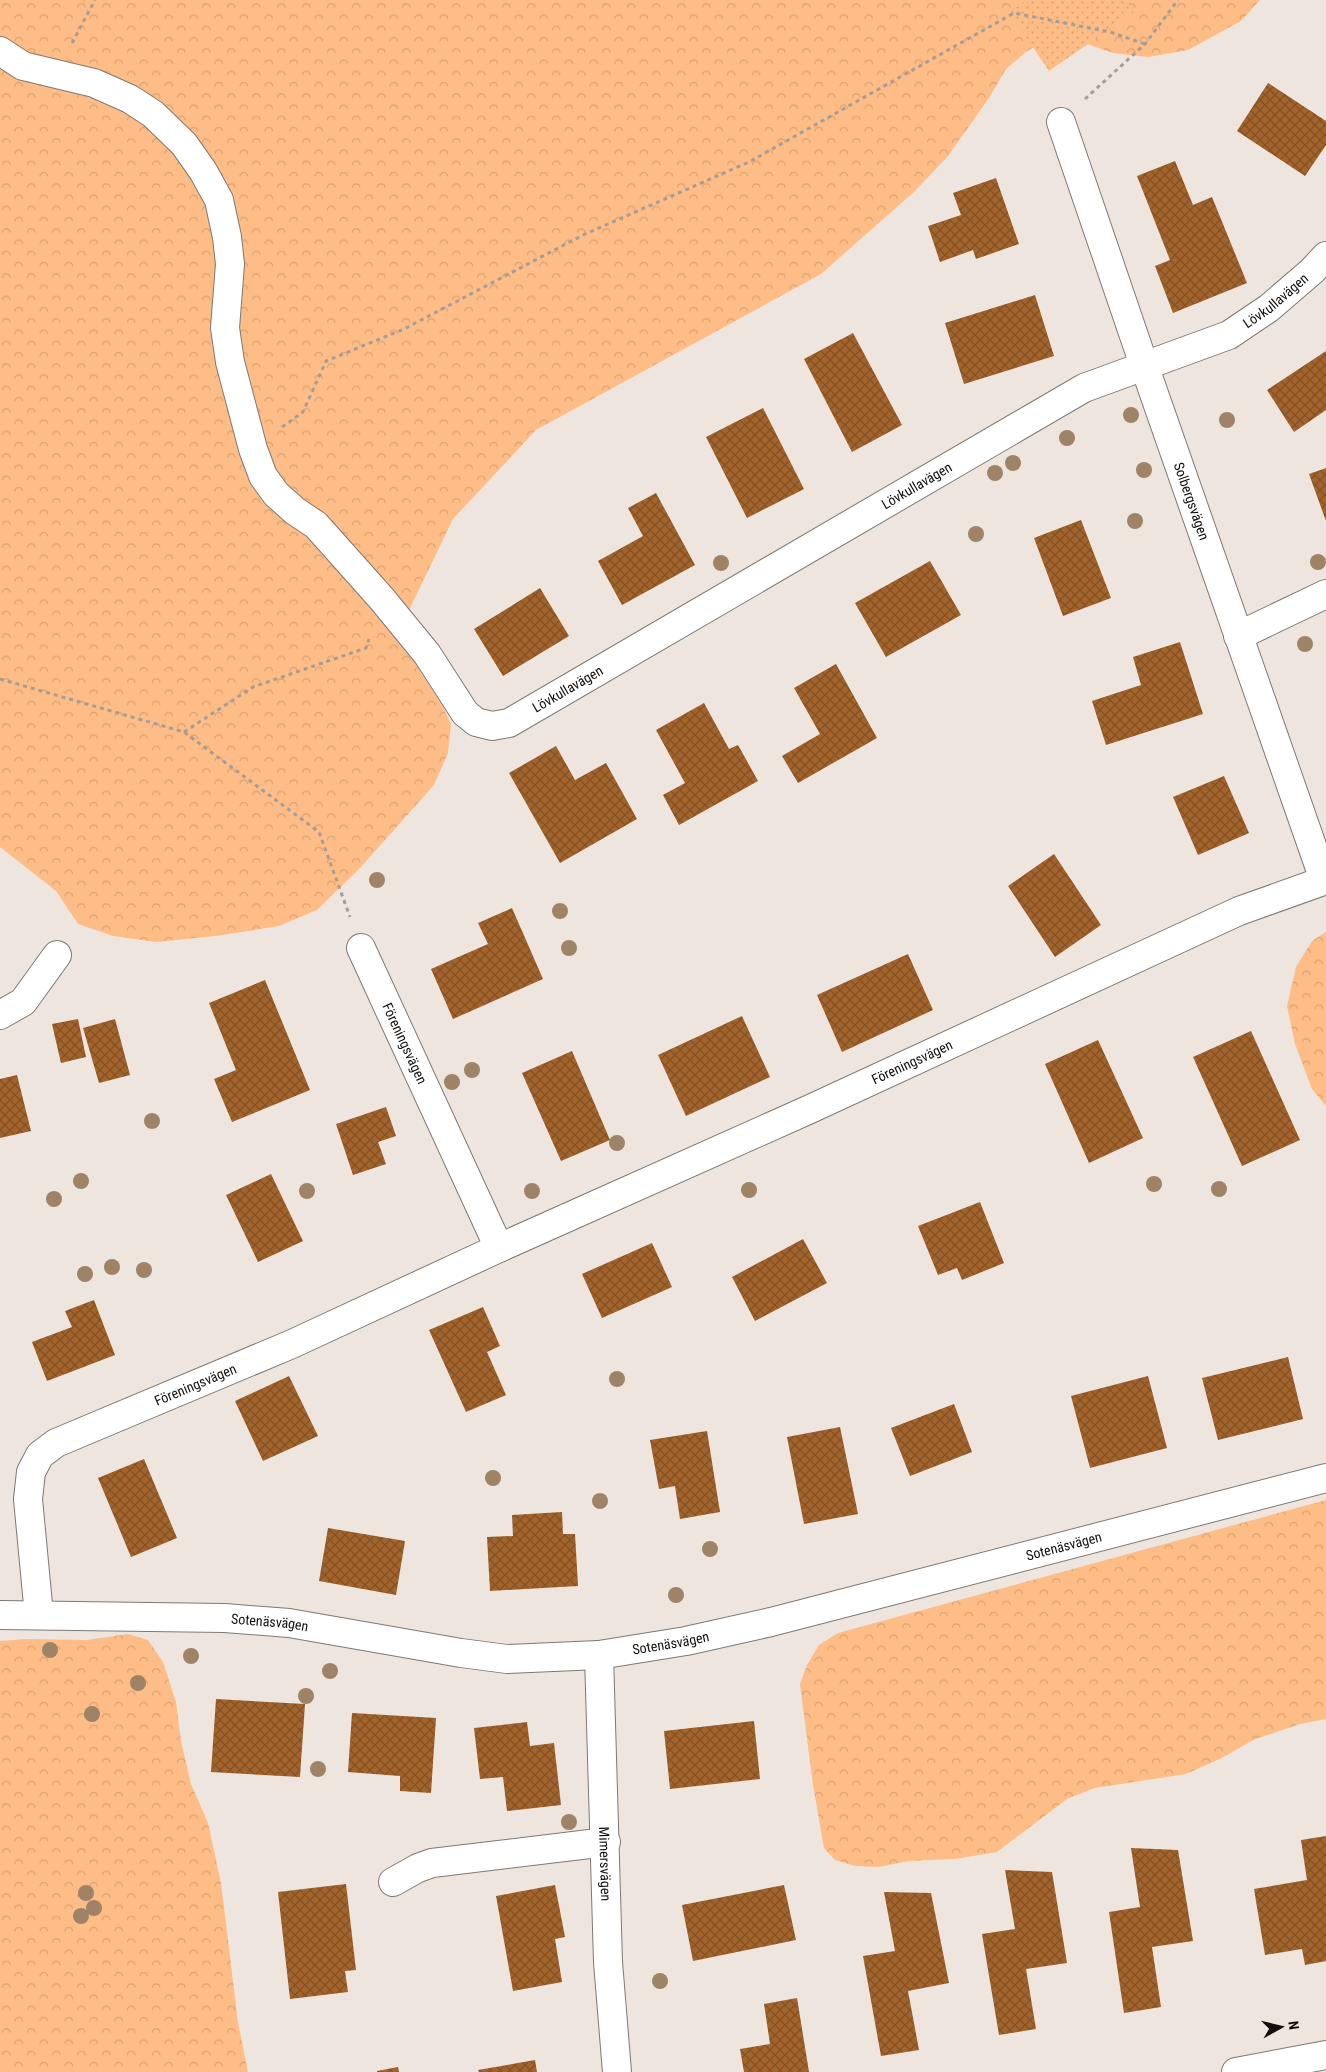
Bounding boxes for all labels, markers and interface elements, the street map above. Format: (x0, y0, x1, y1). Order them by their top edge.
street label: Lövkullavägen (1240, 270, 1311, 331)
street label: Lövkullavägen (879, 459, 955, 512)
street label: Solbergsvägen (1171, 460, 1213, 542)
street label: Lövkullavägen (530, 662, 606, 716)
street label: Föreningsvägen (379, 1000, 430, 1086)
street label: Föreningsvägen (869, 1036, 955, 1088)
street label: Föreningsvägen (152, 1360, 239, 1409)
street label: Sotenäsvägen (1024, 1529, 1103, 1564)
street label: Sotenäsvägen (230, 1610, 310, 1634)
street label: Sotenäsvägen (631, 1628, 711, 1658)
street label: Mimersvägen (596, 1826, 614, 1901)
north arrow (1256, 2002, 1306, 2052)
text: N (1285, 2020, 1302, 2031)

